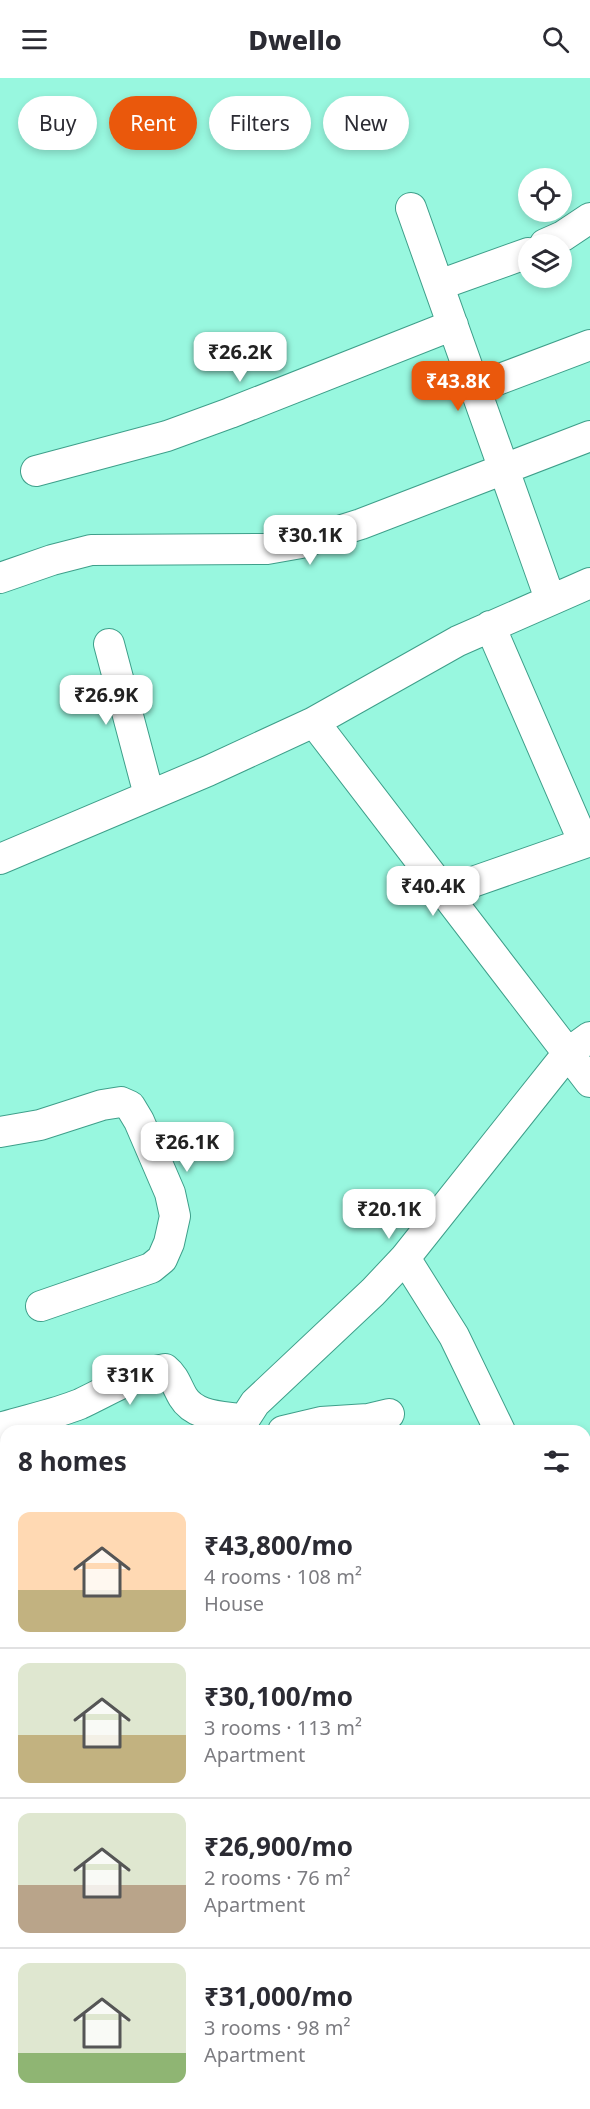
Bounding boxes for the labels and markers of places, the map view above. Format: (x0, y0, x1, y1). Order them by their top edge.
pin: ₹26.2K (191, 332, 289, 383)
pin: ₹43.8K (409, 361, 507, 412)
pin: ₹30.1K (261, 515, 359, 566)
pin: ₹26.9K (57, 675, 155, 726)
pin: ₹40.4K (384, 866, 482, 917)
pin: ₹26.1K (138, 1122, 236, 1173)
pin: ₹20.1K (340, 1189, 438, 1240)
pin: ₹31K (94, 1355, 166, 1406)

